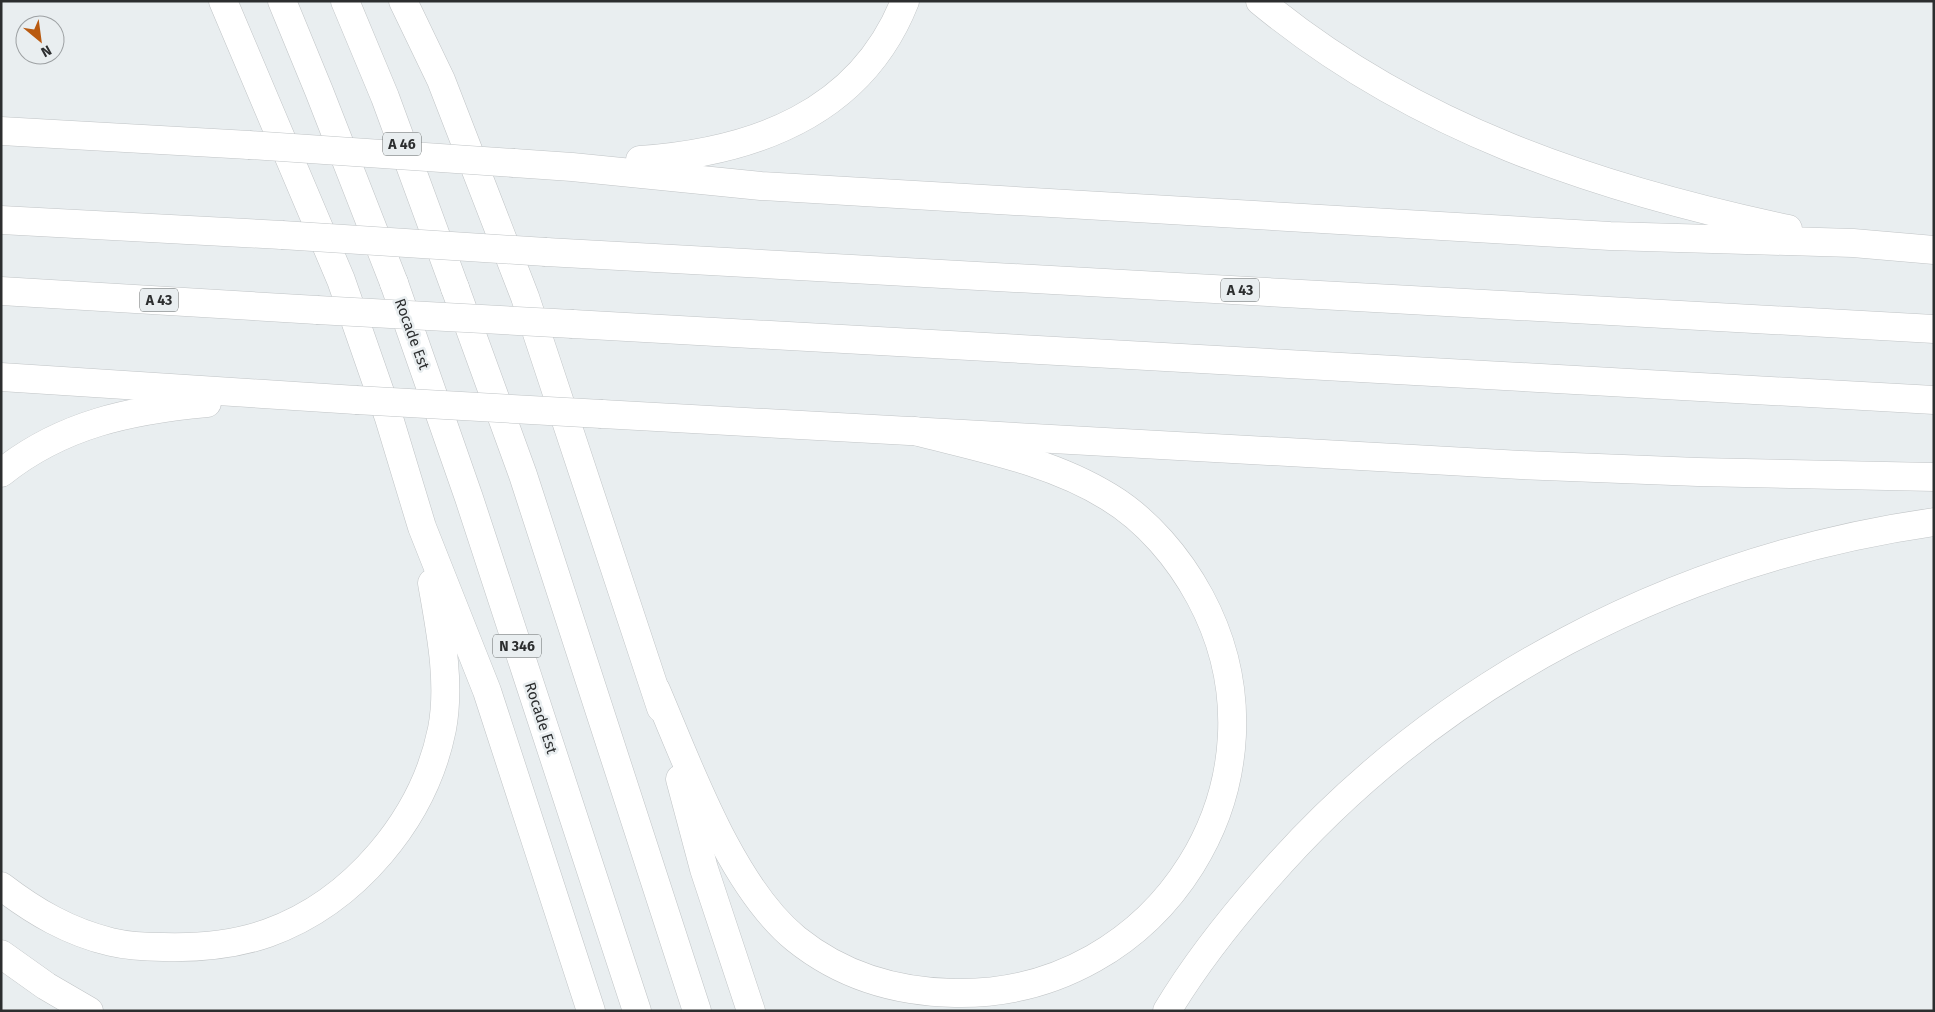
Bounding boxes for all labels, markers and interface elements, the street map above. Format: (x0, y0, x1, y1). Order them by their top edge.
north arrow (15, 15, 65, 65)
text: N (38, 41, 54, 61)
road number: A 46 (383, 132, 421, 156)
road number: A 43 (1221, 278, 1259, 302)
road number: A 43 (140, 288, 178, 312)
street label: Rocade Est (391, 296, 433, 373)
road number: N 346 (493, 634, 541, 658)
street label: Rocade Est (521, 680, 561, 757)

